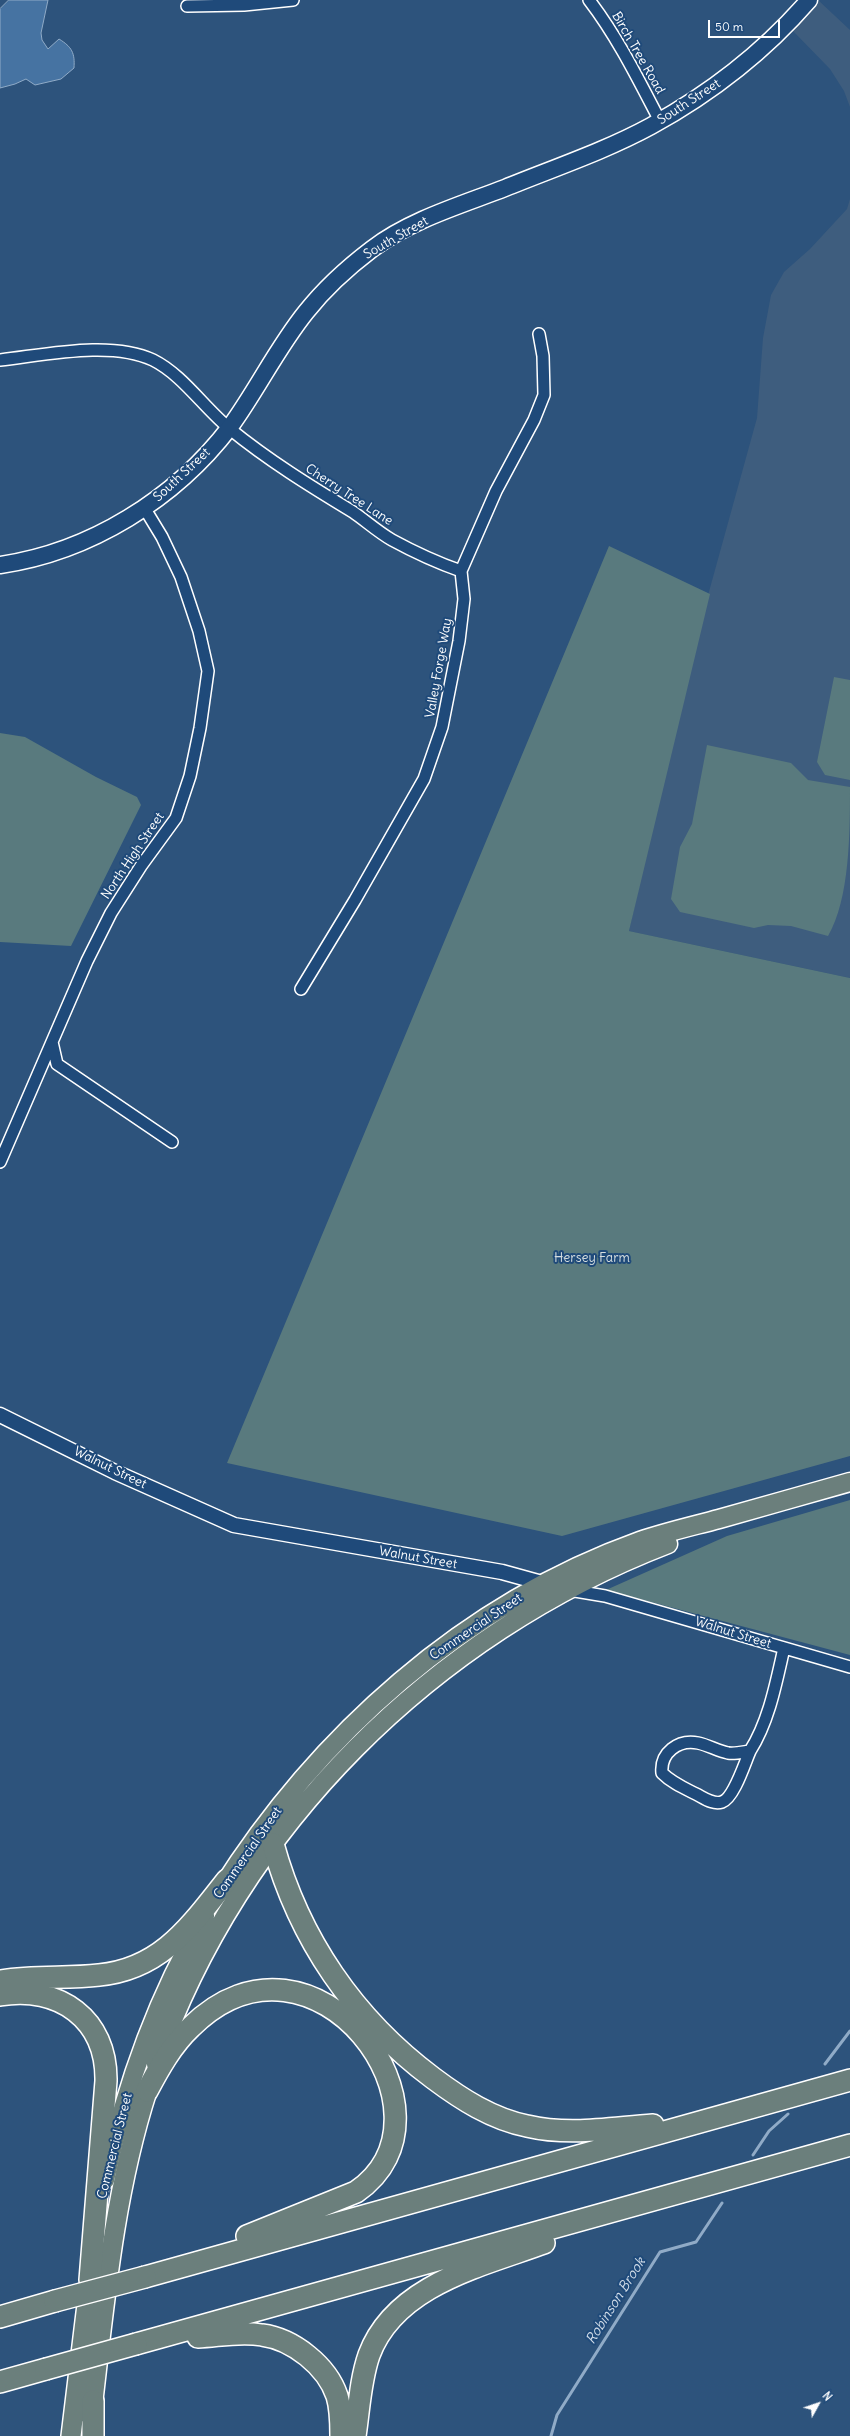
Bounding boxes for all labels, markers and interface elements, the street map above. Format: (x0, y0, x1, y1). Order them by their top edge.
street label: Birch Tree Road (608, 9, 668, 97)
scale bar (710, 12, 782, 38)
text: 50 m (715, 19, 743, 34)
street label: South Street (655, 76, 723, 128)
street label: South Street (361, 213, 431, 263)
street label: South Street (150, 445, 214, 505)
street label: Cherry Tree Lane (302, 461, 396, 529)
street label: Valley Forge Way (423, 617, 455, 719)
street label: North High Street (98, 810, 168, 902)
park label: Hersey Farm (554, 1250, 630, 1266)
street label: Walnut Street (71, 1444, 149, 1492)
street label: Walnut Street (378, 1543, 458, 1573)
street label: Commercial Street (427, 1590, 525, 1664)
street label: Walnut Street (693, 1614, 773, 1652)
street label: Commercial Street (211, 1804, 285, 1902)
street label: Commercial Street (94, 2092, 136, 2200)
water label: Robinson Brook (583, 2255, 649, 2347)
north arrow (798, 2384, 838, 2424)
text: N (819, 2389, 835, 2404)

